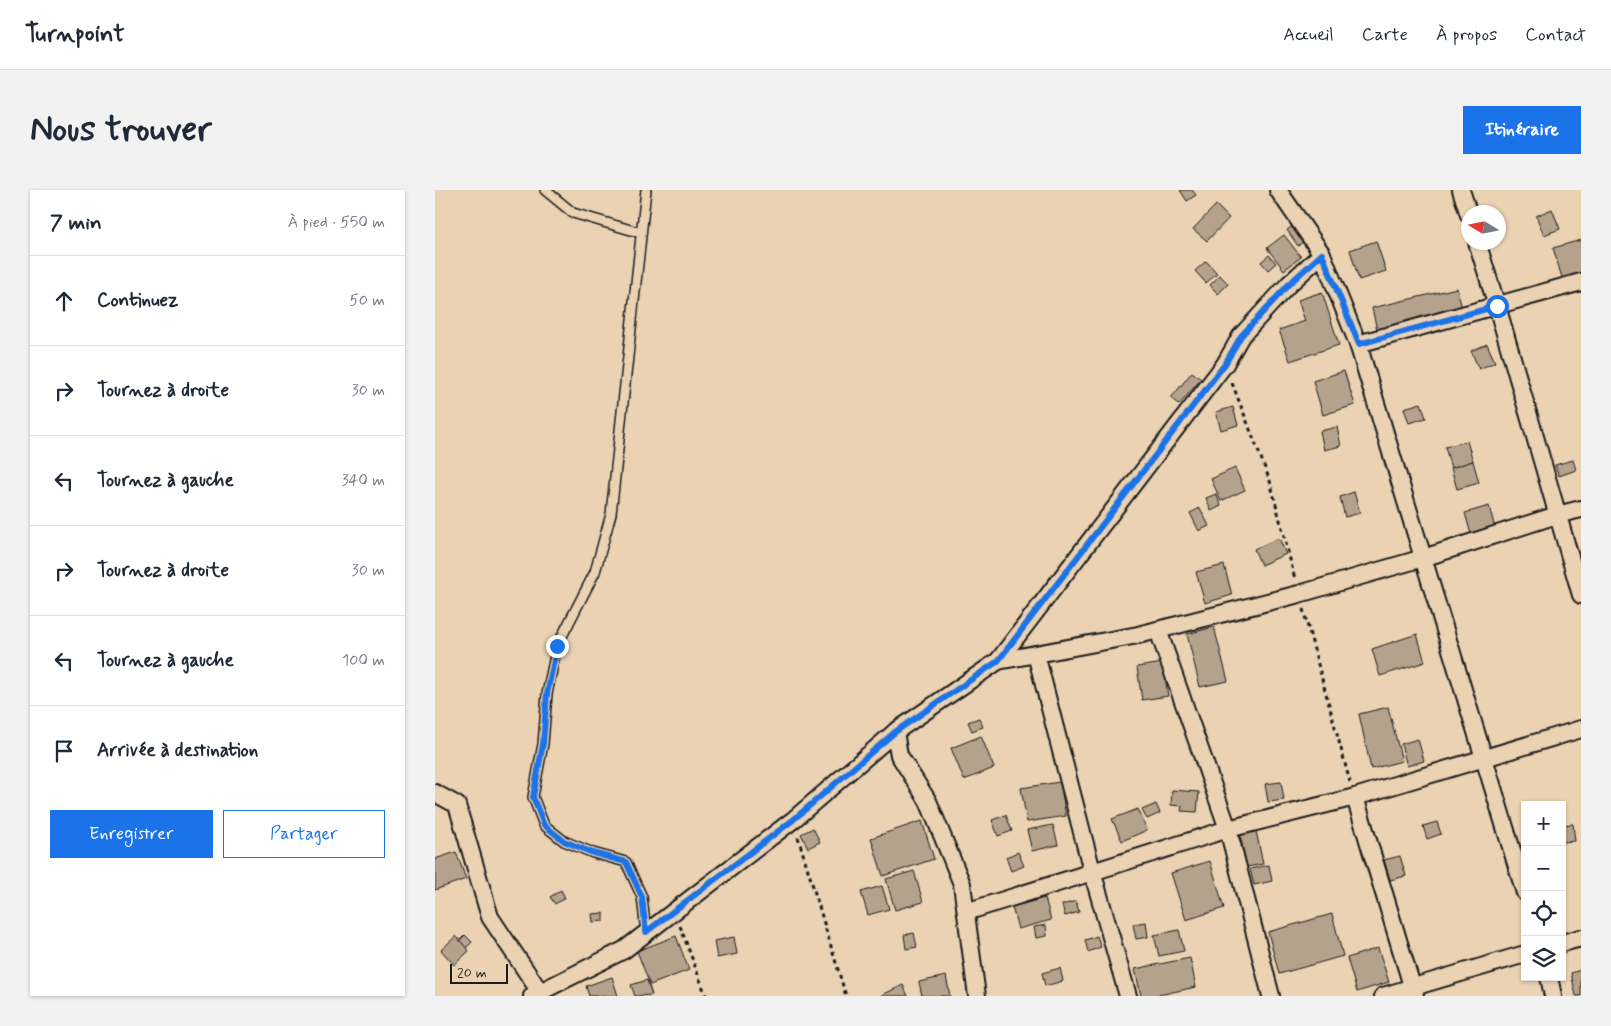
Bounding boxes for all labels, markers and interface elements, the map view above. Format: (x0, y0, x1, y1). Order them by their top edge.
text: Turnpoint (25, 19, 125, 50)
text: Accueil (1283, 23, 1334, 47)
text: Carte (1362, 23, 1408, 47)
text: À propos (1436, 23, 1497, 47)
text: Contact (1525, 23, 1586, 47)
button: Itinéraire (1463, 106, 1581, 154)
text: Nous trouver (30, 107, 212, 153)
north arrow (1461, 205, 1506, 250)
text: 7 min (50, 209, 102, 237)
text: À pied · 550 m (288, 212, 385, 233)
icon: ahead (50, 287, 78, 315)
text: Continuez (97, 288, 178, 313)
text: 50 m (349, 290, 385, 311)
route start (1486, 295, 1509, 318)
icon: right (50, 377, 78, 405)
text: Tournez à droite (97, 378, 229, 403)
text: 30 m (352, 380, 385, 401)
icon: left (50, 467, 78, 495)
text: Tournez à gauche (97, 468, 234, 493)
text: 340 m (341, 470, 385, 491)
icon: right (50, 557, 78, 585)
text: Tournez à droite (97, 558, 229, 583)
text: 30 m (352, 560, 385, 581)
route end (546, 635, 569, 658)
icon: left (50, 647, 78, 675)
text: Tournez à gauche (97, 648, 234, 673)
text: 100 m (342, 650, 385, 671)
icon: arrive (50, 737, 78, 765)
text: Arrivée à destination (97, 738, 258, 763)
map controls (1521, 801, 1566, 981)
button: + (1521, 801, 1566, 846)
button: Enregistrer (50, 810, 213, 858)
button: Partager (223, 810, 385, 858)
button: − (1521, 846, 1566, 891)
button: locate (1521, 891, 1566, 936)
button: layers (1521, 936, 1566, 981)
scale bar (450, 961, 507, 984)
text: 20 m (457, 964, 487, 982)

